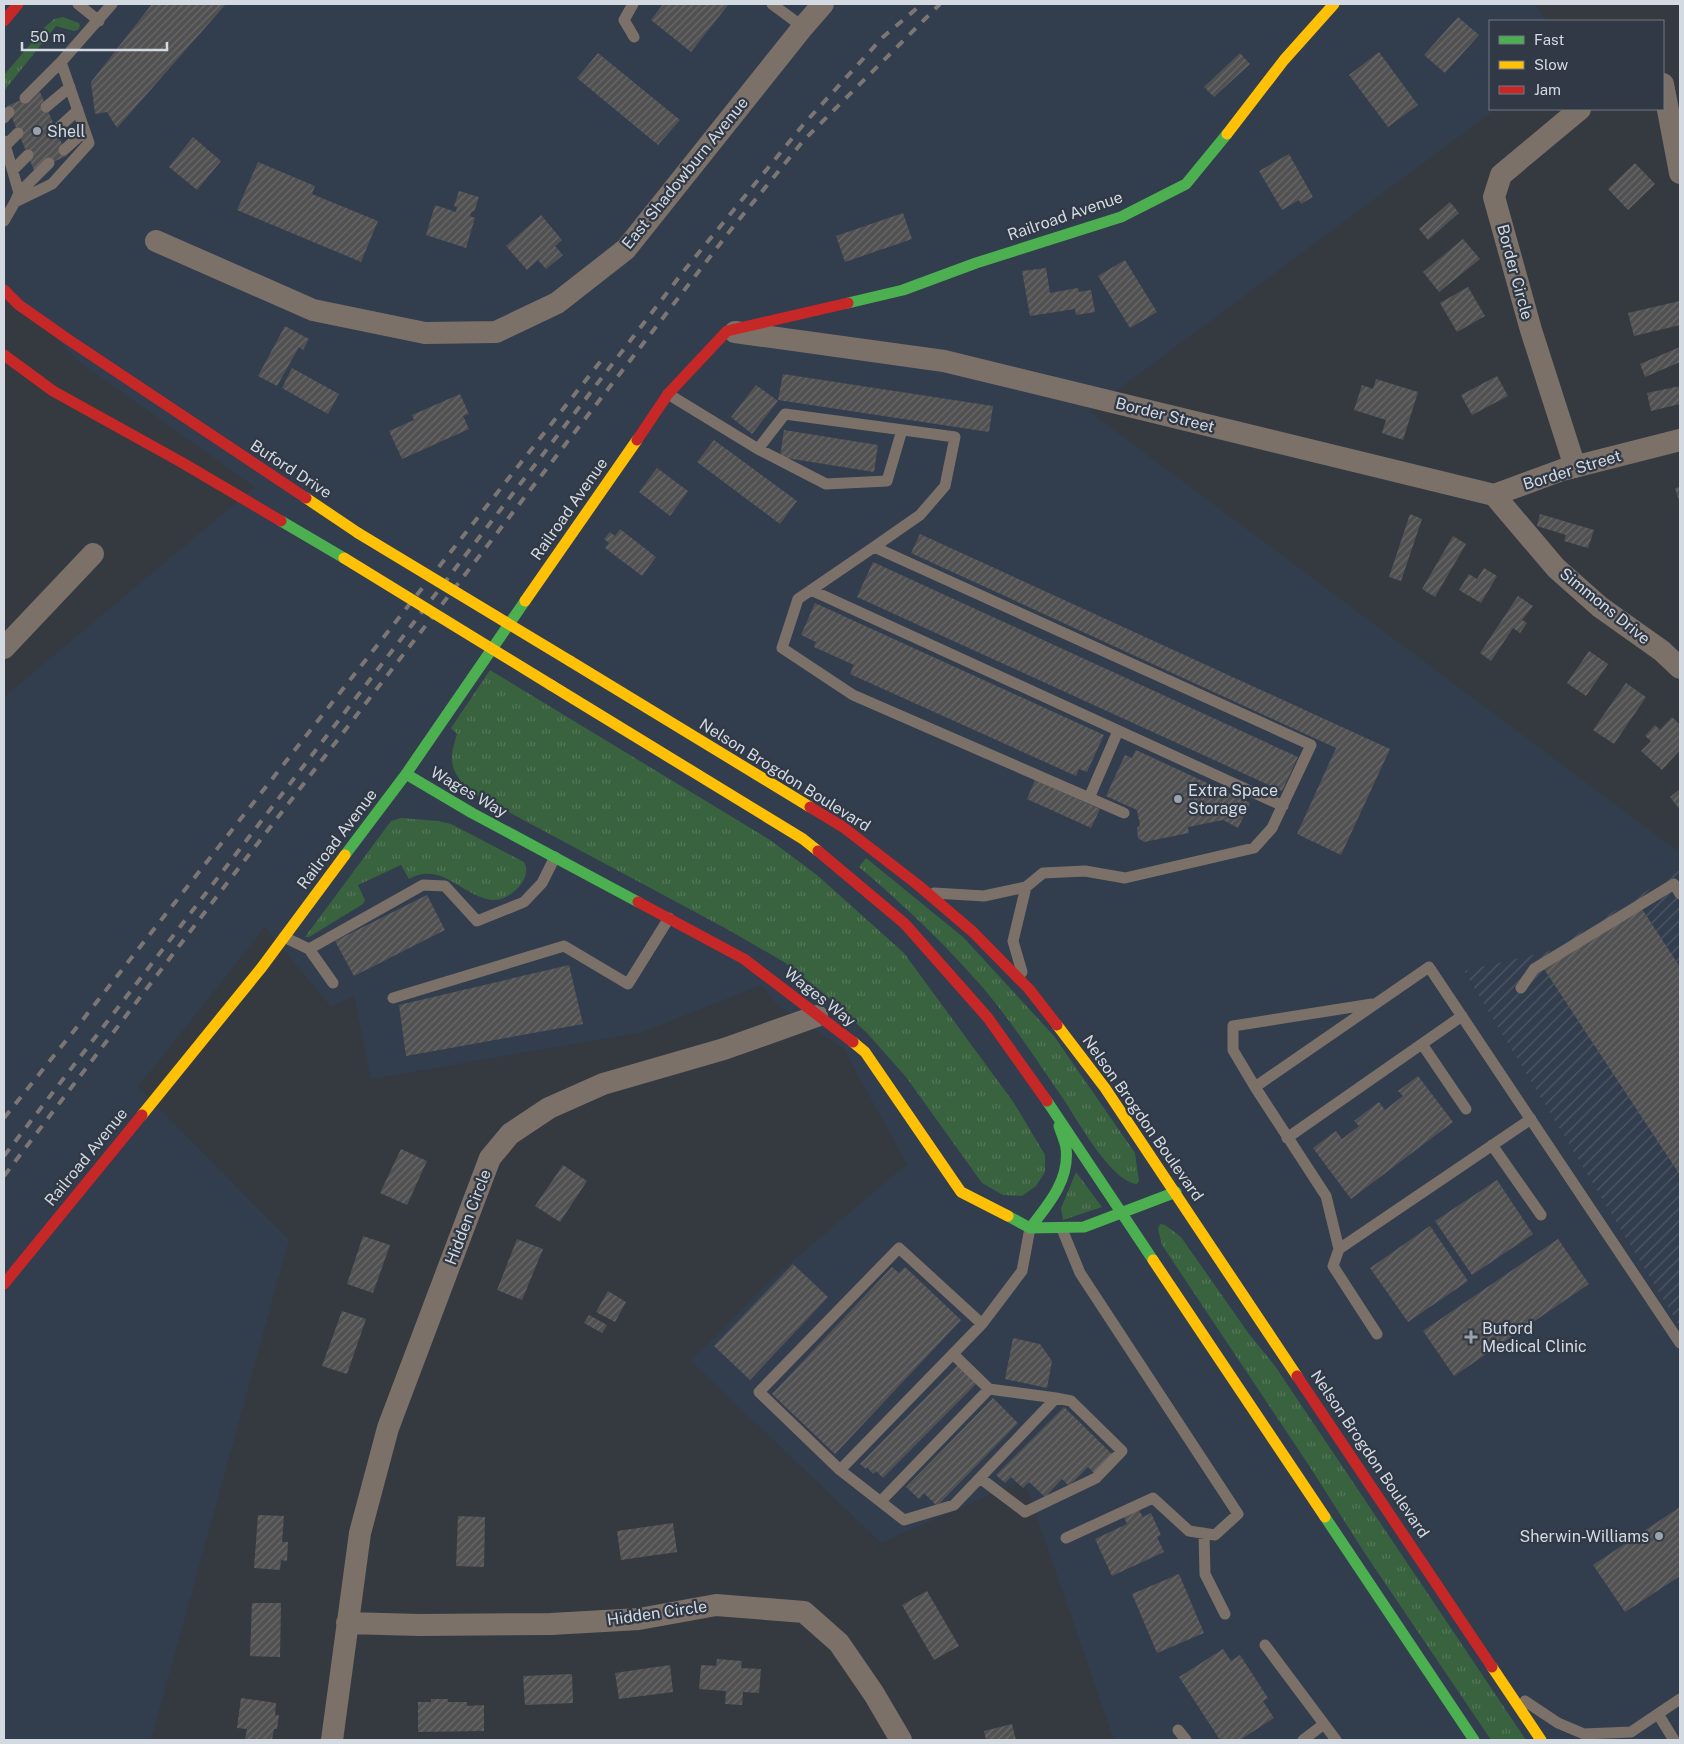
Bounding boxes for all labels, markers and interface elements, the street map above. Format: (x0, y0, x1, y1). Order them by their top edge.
scale bar (22, 20, 168, 52)
legend (1489, 20, 1664, 110)
text: 50 m (30, 28, 65, 45)
text: Fast (1534, 31, 1564, 48)
text: Slow (1534, 56, 1569, 73)
text: Jam (1534, 81, 1561, 98)
street label: East Shadowburn Avenue (618, 93, 752, 253)
place label: Shell (47, 122, 86, 141)
marker: Shell (31, 125, 43, 137)
street label: Railroad Avenue (1005, 187, 1125, 245)
street label: Border Circle (1493, 222, 1537, 322)
street label: Border Street (1113, 394, 1217, 436)
street label: Buford Drive (247, 436, 335, 502)
street label: Border Street (1521, 446, 1623, 494)
street label: Railroad Avenue (527, 454, 611, 564)
street label: Simmons Drive (1556, 564, 1654, 648)
street label: Nelson Brogdon Boulevard (696, 714, 874, 836)
street label: Wages Way (427, 762, 511, 822)
place label: Extra Space Storage (1188, 781, 1278, 818)
street label: Railroad Avenue (293, 785, 381, 893)
marker: Extra Space Storage (1172, 793, 1184, 805)
street label: Wages Way (781, 963, 860, 1031)
street label: Nelson Brogdon Boulevard (1078, 1031, 1208, 1205)
street label: Railroad Avenue (41, 1104, 131, 1210)
street label: Hidden Circle (441, 1167, 495, 1267)
place label: Buford Medical Clinic (1482, 1319, 1587, 1356)
marker: Buford Medical Clinic (1464, 1330, 1478, 1344)
street label: Nelson Brogdon Boulevard (1307, 1367, 1433, 1541)
place label: Sherwin-Williams (1520, 1527, 1649, 1546)
marker: Sherwin-Williams (1653, 1530, 1665, 1542)
street label: Hidden Circle (606, 1597, 708, 1629)

